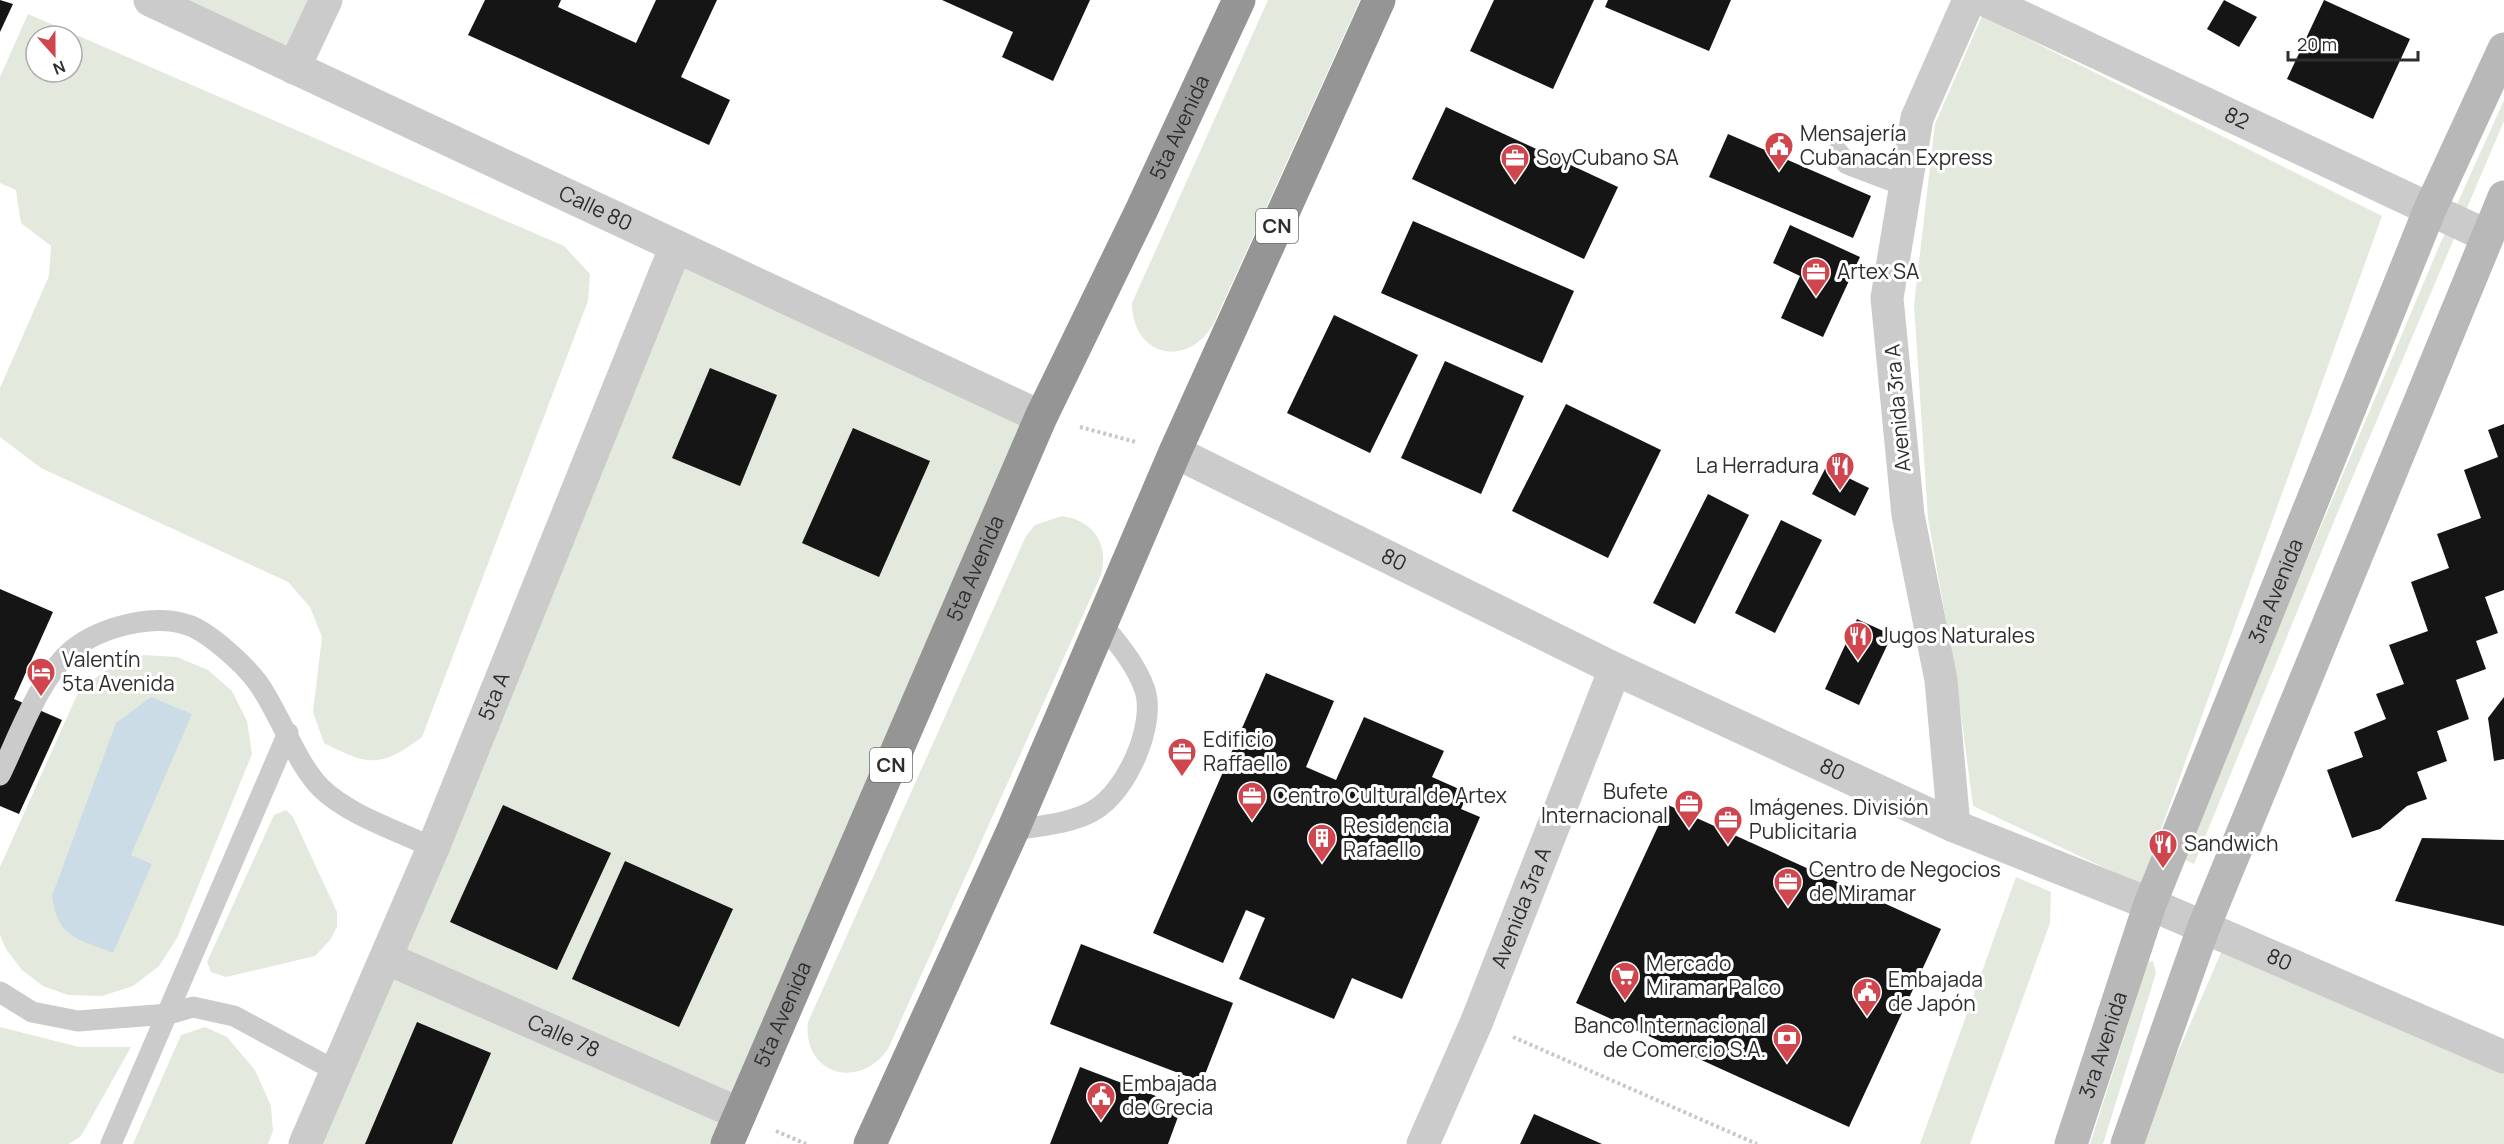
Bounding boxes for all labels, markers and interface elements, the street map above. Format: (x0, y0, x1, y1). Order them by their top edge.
north arrow (24, 24, 84, 84)
scale bar (2288, 24, 2418, 62)
text: 20 m (2297, 32, 2337, 56)
text: N (50, 56, 69, 80)
street label: 5ta Avenida (1143, 70, 1215, 184)
street label: 82 (2220, 100, 2254, 135)
place label: Mensajería Cubanacán Express (1800, 119, 1993, 171)
public building icon: Mensajería Cubanacán Express (1763, 130, 1795, 172)
office icon: SoyCubano SA (1499, 142, 1531, 184)
place label: SoyCubano SA (1536, 143, 1679, 171)
street label: Calle 80 (555, 178, 637, 237)
road number: CN (1256, 209, 1298, 243)
office icon: Artex SA (1800, 256, 1832, 298)
place label: Artex SA (1837, 257, 1919, 285)
street label: Avenida 3ra A (1877, 343, 1917, 473)
restaurant icon: La Herradura (1824, 450, 1856, 492)
place label: La Herradura (1696, 451, 1819, 479)
street label: 5ta Avenida (940, 511, 1010, 625)
street label: 3ra Avenida (2241, 534, 2309, 647)
street label: 80 (1377, 541, 1412, 577)
restaurant icon: Jugos Naturales (1842, 620, 1874, 662)
place label: Jugos Naturales (1879, 621, 2035, 649)
place label: Valentín 5ta Avenida (62, 645, 175, 697)
hotel icon: Valentín 5ta Avenida (25, 656, 57, 698)
street label: 5ta A (471, 668, 516, 724)
place label: Edificio Raffaello (1203, 725, 1288, 777)
office icon: Edificio Raffaello (1166, 736, 1198, 778)
road number: CN (870, 748, 912, 782)
street label: 80 (1815, 751, 1850, 787)
place label: Bufete Internacional (1541, 777, 1668, 829)
office icon: Centro Cultural de Artex (1236, 780, 1268, 822)
place label: Centro Cultural de Artex (1273, 781, 1507, 809)
office icon: Bufete Internacional (1673, 788, 1705, 830)
place label: Imágenes. División Publicitaria (1749, 793, 1928, 845)
office icon: Imágenes. División Publicitaria (1712, 804, 1744, 846)
place label: Residencia Rafaello (1343, 811, 1449, 863)
building icon: Residencia Rafaello (1306, 822, 1338, 864)
restaurant icon: Sandwich (2147, 828, 2179, 870)
place label: Sandwich (2184, 829, 2279, 857)
street label: Avenida 3ra A (1484, 842, 1557, 972)
place label: Centro de Negocios de Miramar (1809, 855, 2001, 907)
office icon: Centro de Negocios de Miramar (1772, 866, 1804, 908)
street label: 80 (2263, 941, 2297, 977)
place label: Mercado Miramar Palco (1646, 949, 1781, 1001)
street label: 5ta Avenida (747, 957, 817, 1071)
supermarket icon: Mercado Miramar Palco (1609, 960, 1641, 1002)
place label: Embajada de Japón (1888, 965, 1983, 1017)
public building icon: Embajada de Japón (1851, 976, 1883, 1018)
street label: 3ra Avenida (2072, 988, 2133, 1102)
street label: Calle 78 (524, 1007, 604, 1063)
place label: Banco Internacional de Comercio S.A. (1574, 1011, 1766, 1063)
bank icon: Banco Internacional de Comercio S.A. (1771, 1022, 1803, 1064)
place label: Embajada de Grecia (1122, 1069, 1217, 1121)
public building icon: Embajada de Grecia (1085, 1080, 1117, 1122)

